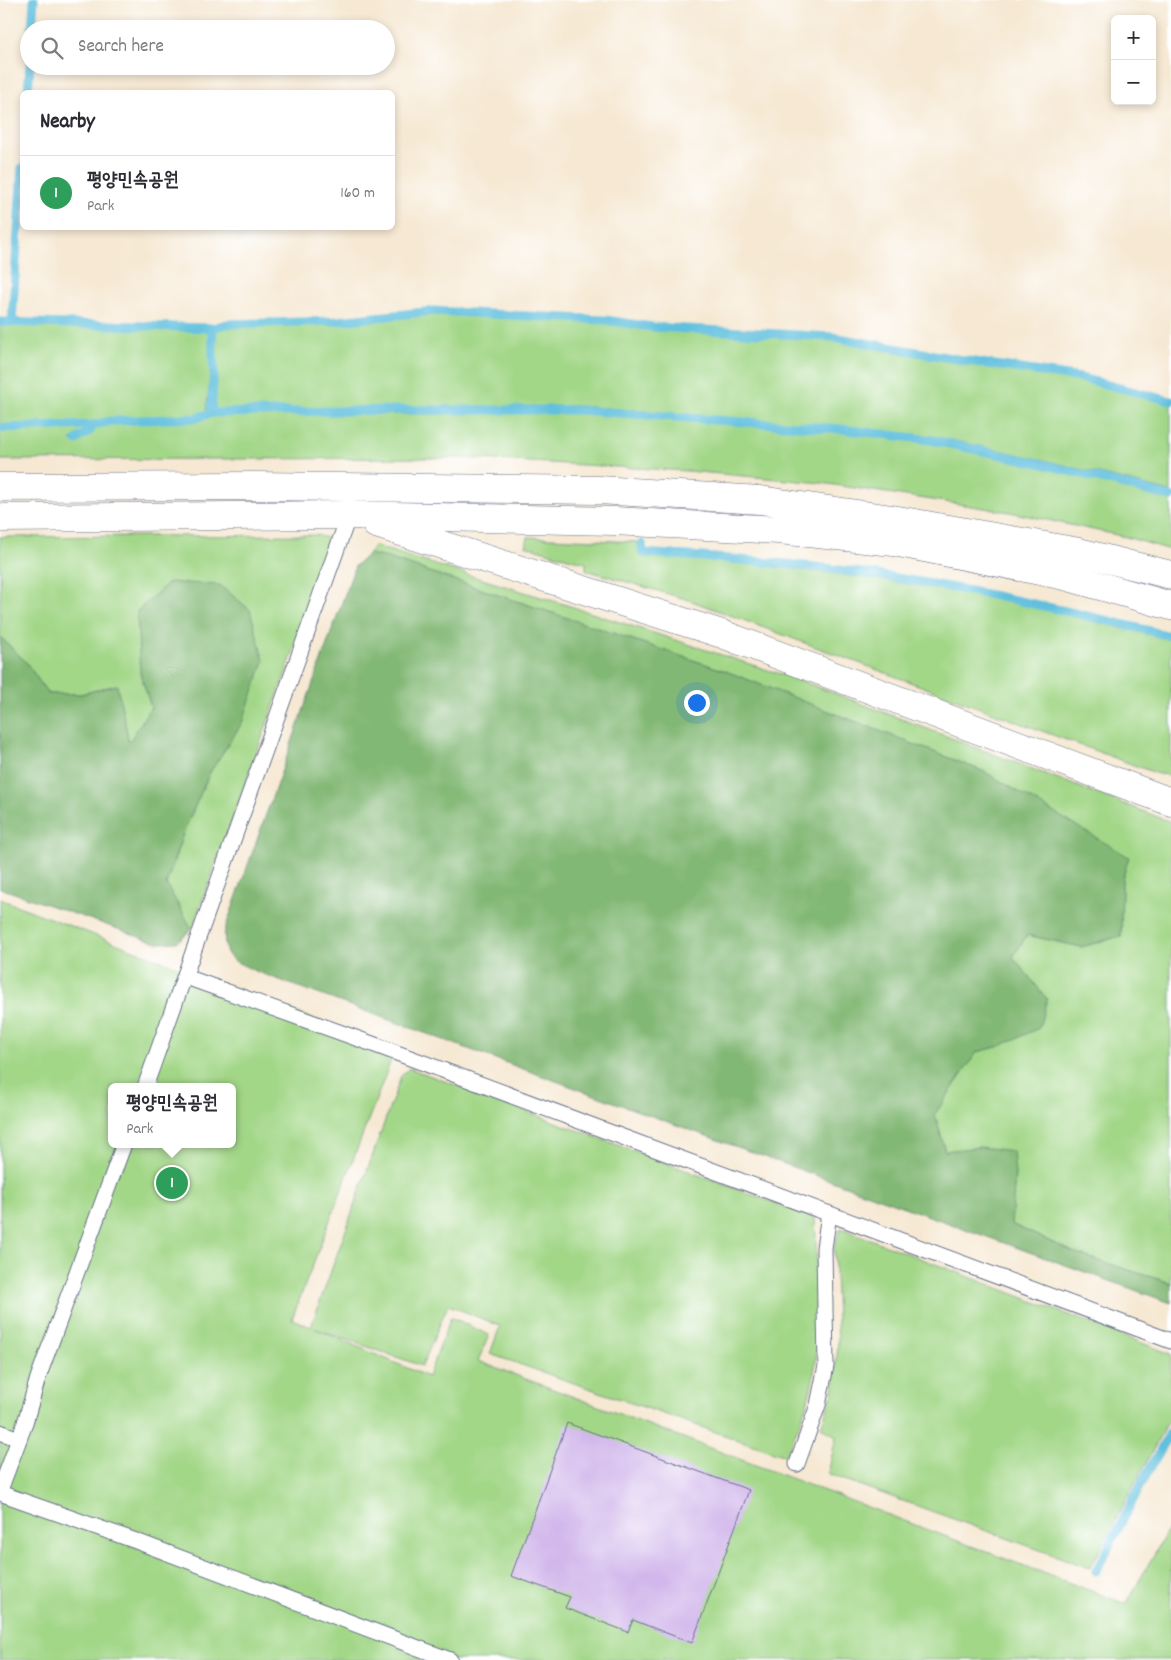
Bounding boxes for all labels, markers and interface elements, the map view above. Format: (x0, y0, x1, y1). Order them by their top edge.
map controls (1111, 15, 1156, 105)
button: + (1111, 15, 1156, 60)
search box (20, 20, 395, 75)
icon: search (38, 34, 66, 62)
text: Search here (78, 34, 164, 61)
button: − (1111, 60, 1156, 105)
text: Nearby (40, 108, 95, 138)
text: 평양민속공원 (87, 168, 179, 195)
text: 1 (54, 182, 58, 205)
text: 160 m (340, 182, 375, 205)
text: Park (87, 195, 114, 218)
your location (684, 690, 710, 716)
popup (108, 1083, 236, 1148)
text: 평양민속공원 (126, 1091, 218, 1118)
text: Park (126, 1118, 153, 1141)
pin: 1 (156, 1164, 188, 1202)

